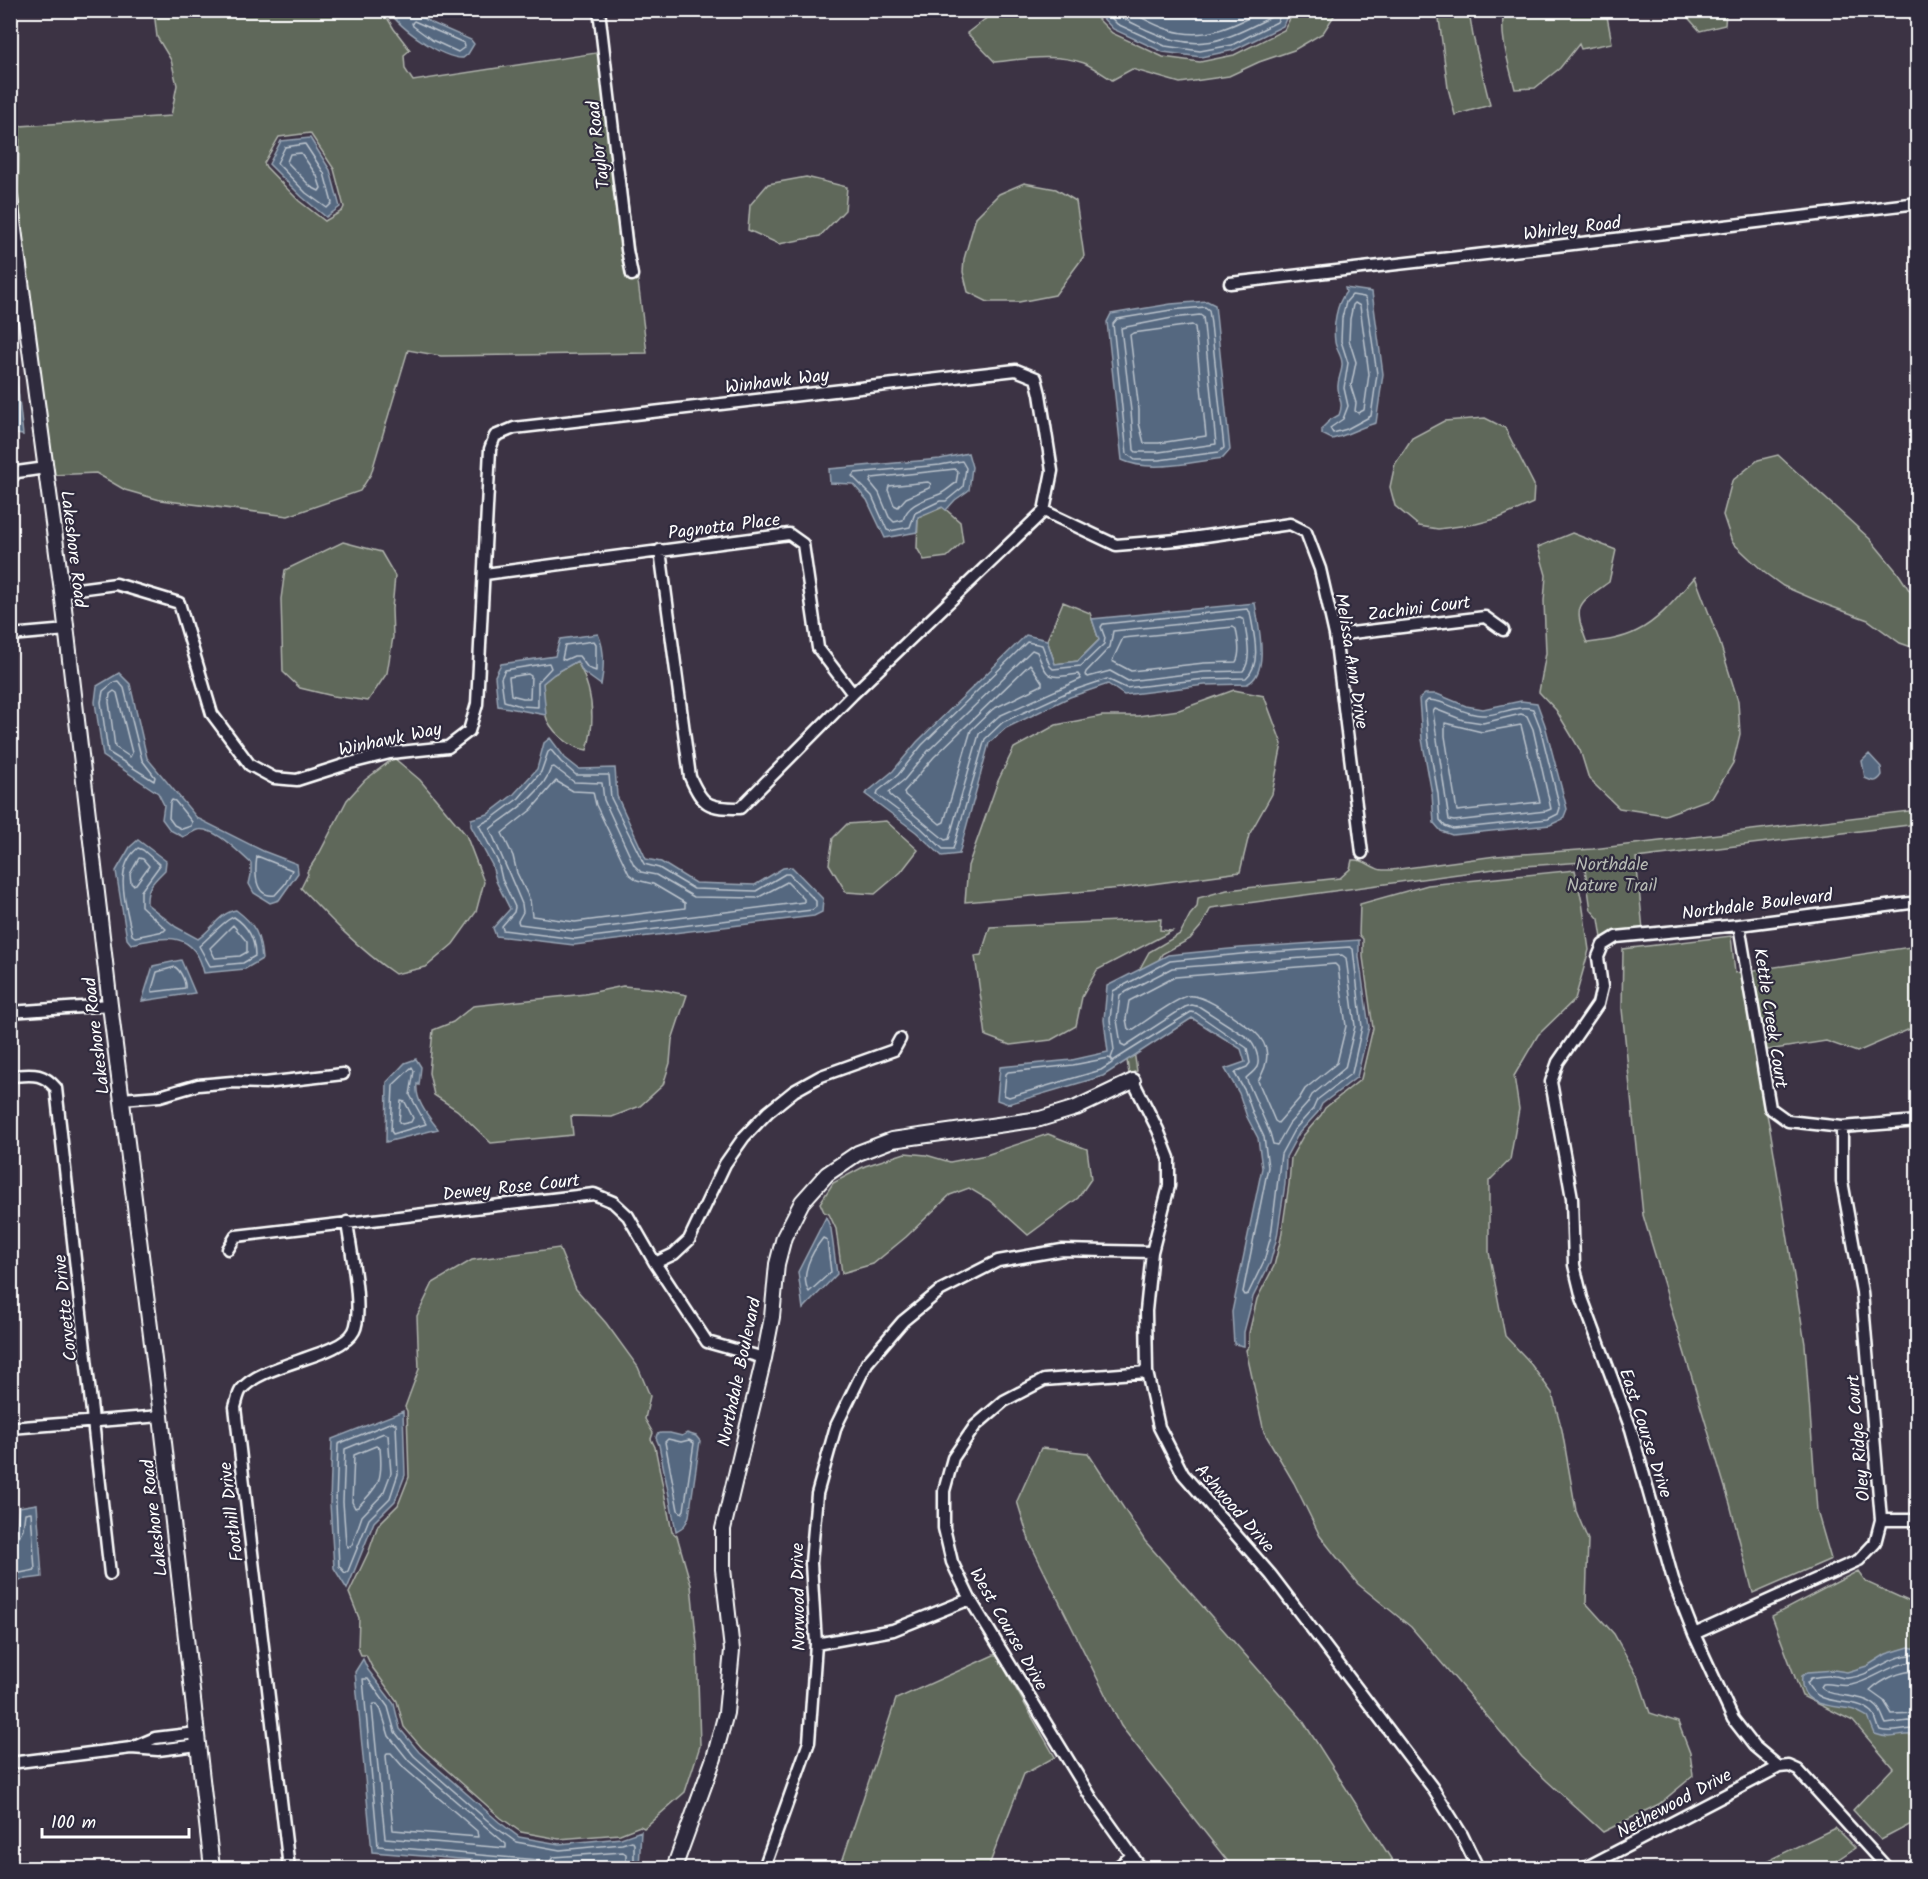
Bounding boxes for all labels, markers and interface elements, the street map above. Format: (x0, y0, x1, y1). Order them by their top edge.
street label: Taylor Road (580, 98, 619, 190)
street label: Whirley Road (1522, 209, 1624, 250)
street label: Winhawk Way (723, 362, 832, 403)
street label: Lakeshore Road (51, 489, 94, 610)
street label: Pagnotta Place (666, 506, 782, 549)
street label: Zachini Court (1366, 589, 1473, 630)
street label: Melissa Ann Drive (1325, 591, 1376, 731)
street label: Winhawk Way (336, 715, 445, 766)
park label: Northdale Nature Trail (1567, 851, 1658, 901)
street label: Northdale Boulevard (1680, 882, 1835, 929)
street label: Kettle Creek Court (1744, 946, 1795, 1091)
street label: Lakeshore Road (76, 975, 119, 1096)
street label: Dewey Rose Court (441, 1167, 582, 1210)
street label: Corvette Drive (46, 1253, 87, 1363)
street label: Northdale Boulevard (710, 1294, 771, 1450)
street label: East Course Drive (1610, 1365, 1679, 1502)
street label: Oley Ridge Court (1839, 1372, 1879, 1503)
street label: Lakeshore Road (134, 1457, 177, 1578)
street label: Ashwood Drive (1187, 1458, 1281, 1560)
street label: Foothill Drive (212, 1460, 253, 1563)
street label: Norwood Drive (784, 1542, 815, 1651)
street label: West Course Drive (961, 1563, 1055, 1697)
street label: Nethewood Drive (1612, 1762, 1738, 1847)
scale bar (42, 1801, 189, 1839)
text: 100 m (51, 1809, 96, 1838)

